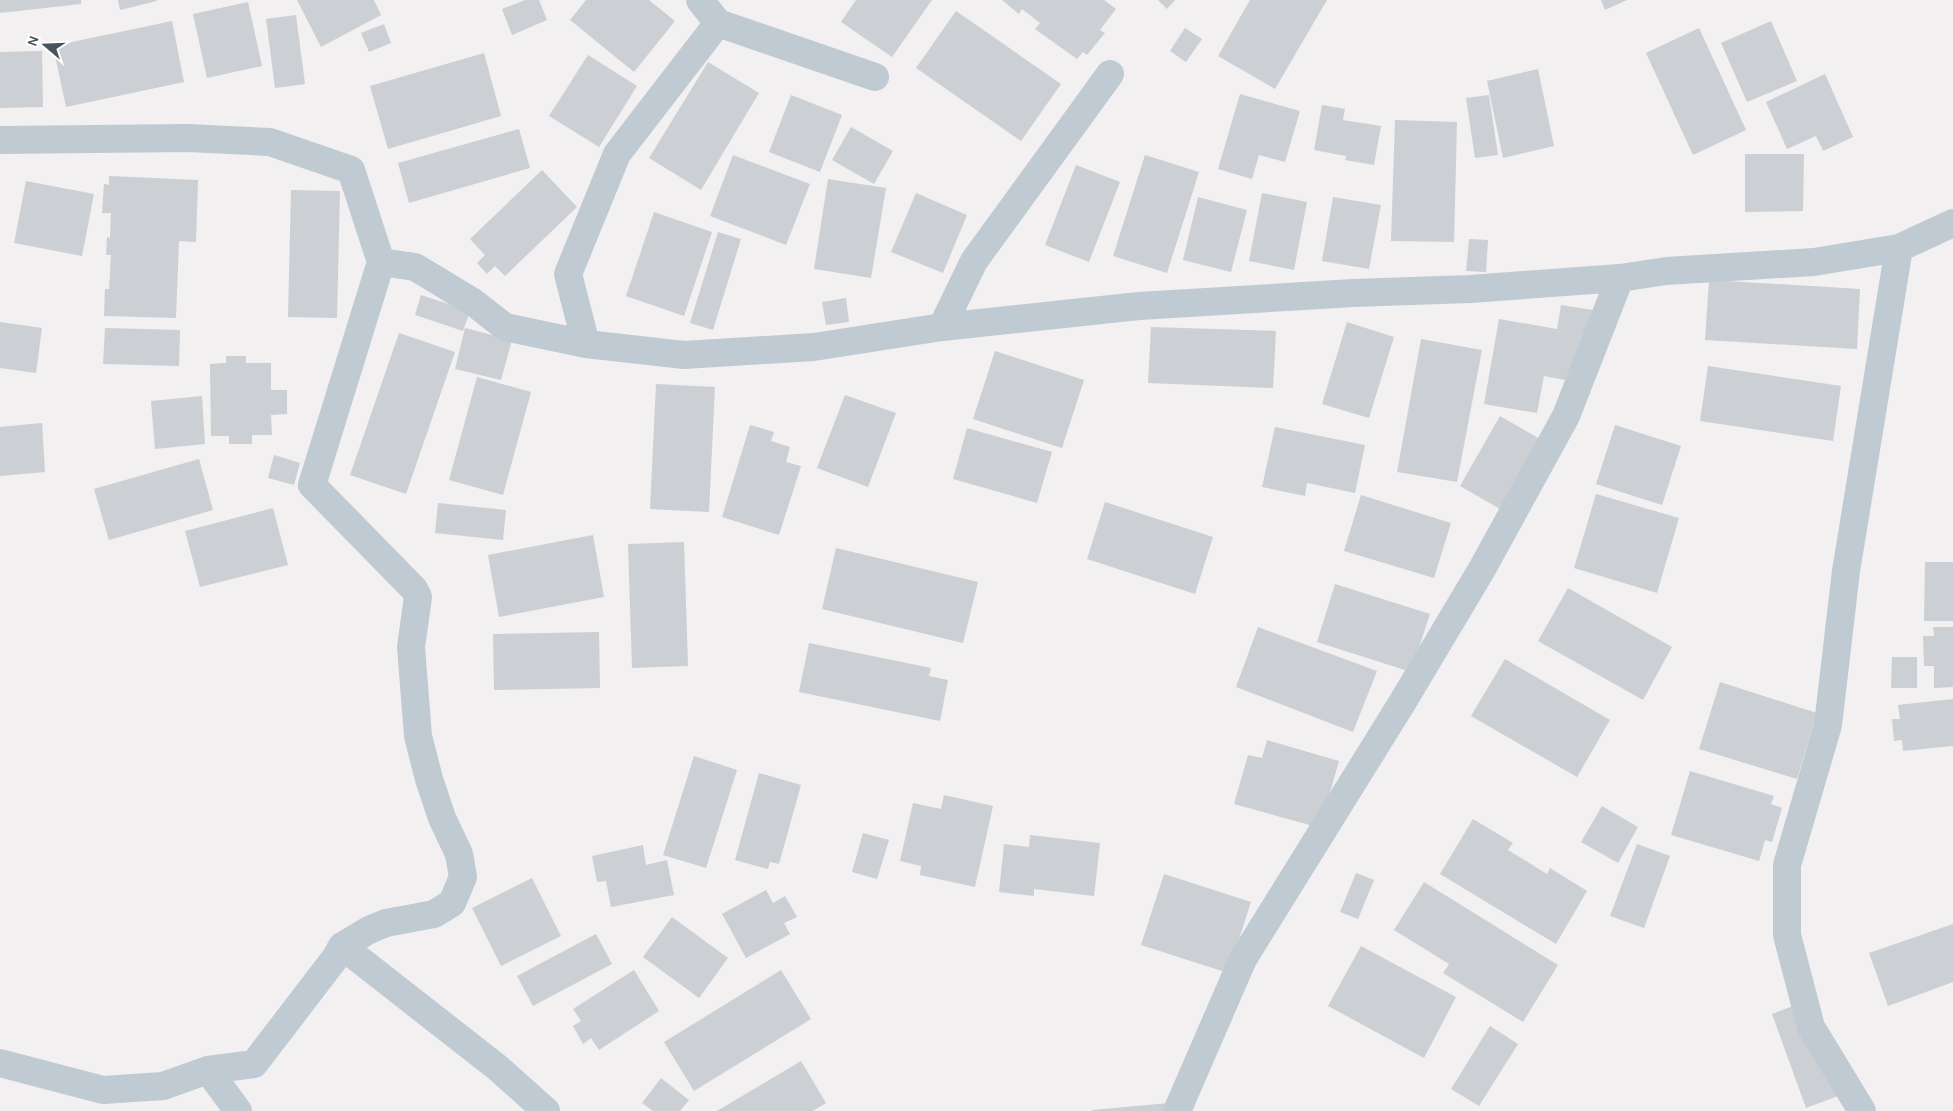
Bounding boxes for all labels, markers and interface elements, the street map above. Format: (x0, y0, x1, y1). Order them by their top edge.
north arrow (20, 20, 70, 70)
text: N (24, 33, 43, 48)

